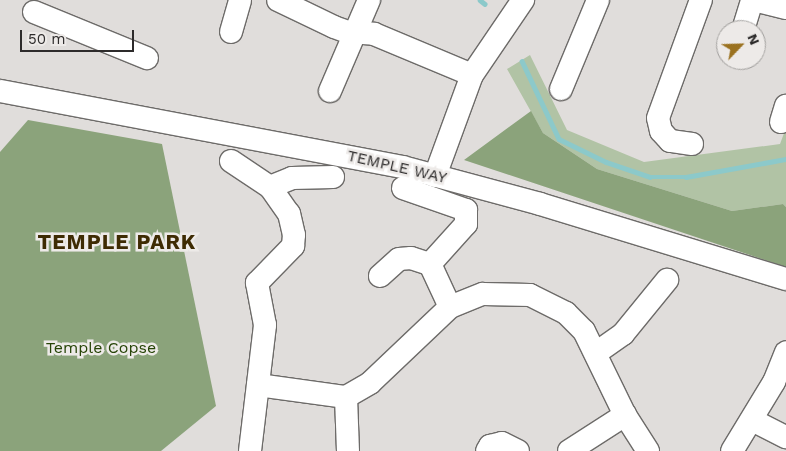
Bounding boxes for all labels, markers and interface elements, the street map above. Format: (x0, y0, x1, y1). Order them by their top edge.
scale bar (22, 20, 136, 52)
north arrow (716, 20, 766, 70)
text: 50 m (28, 30, 65, 48)
text: N (744, 31, 763, 47)
street label: TEMPLE WAY (345, 146, 449, 188)
district label: TEMPLE PARK (36, 229, 198, 255)
park label: Temple Copse (46, 338, 156, 358)

